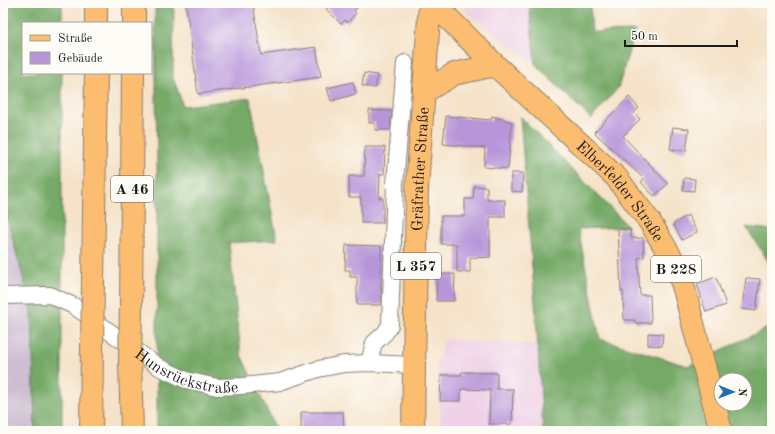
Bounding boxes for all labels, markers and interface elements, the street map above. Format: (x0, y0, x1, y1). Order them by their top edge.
legend (22, 22, 152, 74)
scale bar (625, 22, 737, 48)
text: 50 m (631, 30, 658, 43)
text: Straße (58, 33, 93, 45)
text: Gebäude (58, 53, 103, 65)
street label: Gräfrather Straße (410, 107, 433, 231)
street label: Elberfelder Straße (572, 139, 666, 245)
road number: A 46 (111, 176, 153, 202)
road number: L 357 (391, 253, 441, 279)
road number: B 228 (651, 256, 701, 282)
street label: Hunsrückstraße (131, 346, 239, 397)
north arrow (713, 372, 753, 412)
text: N (736, 388, 747, 397)

